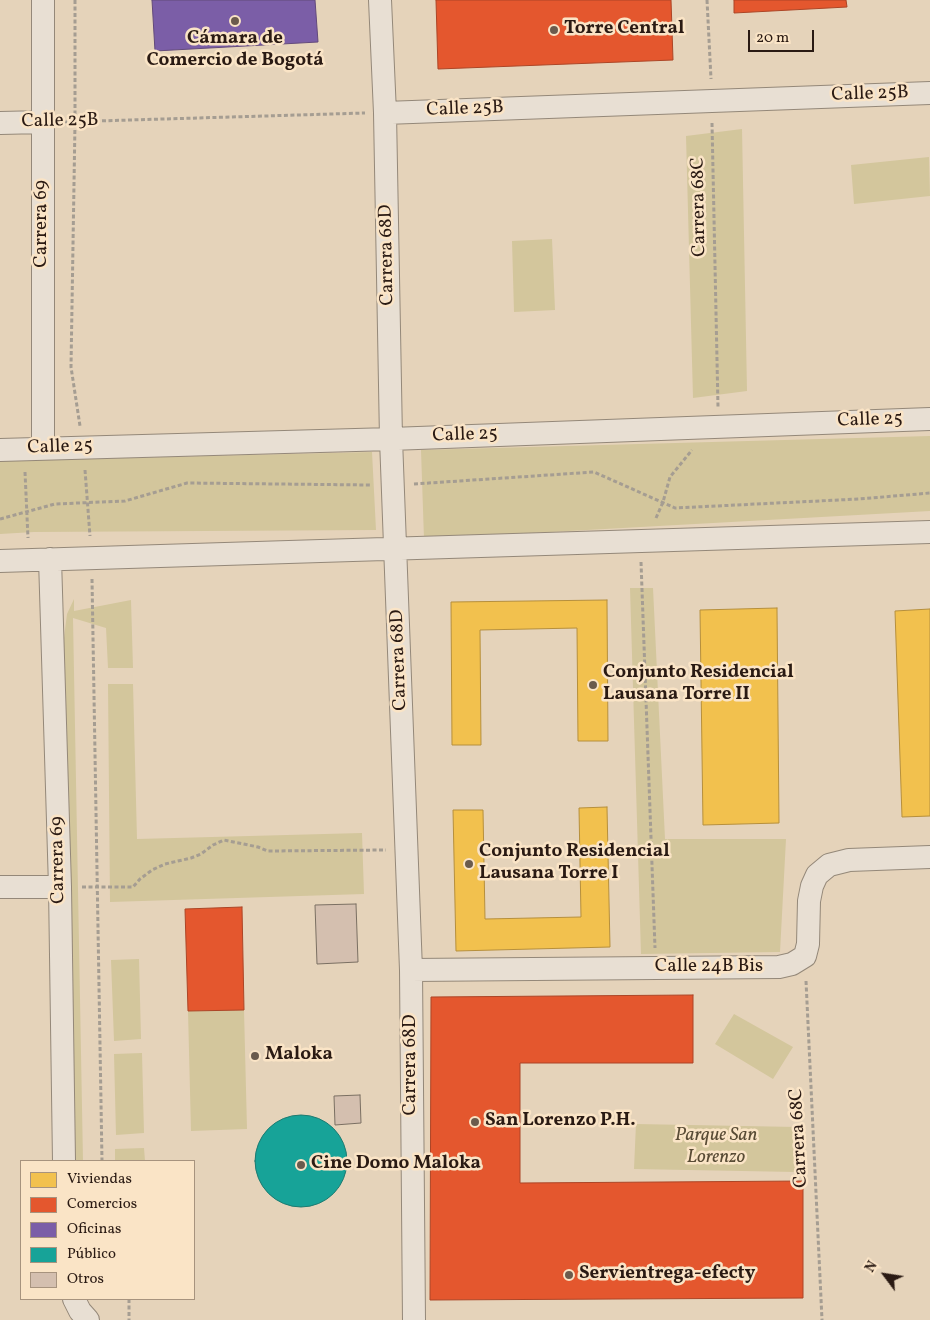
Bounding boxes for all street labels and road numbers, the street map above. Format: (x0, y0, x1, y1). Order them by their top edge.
street label: Calle 25B (831, 82, 909, 108)
street label: Calle 25B (426, 97, 504, 123)
street label: Calle 25B (21, 110, 99, 134)
street label: Carrera 68C (688, 157, 712, 257)
street label: Carrera 69 (32, 180, 54, 268)
street label: Carrera 68D (376, 204, 400, 306)
street label: Calle 25 (837, 408, 903, 434)
street label: Calle 25 (432, 423, 498, 449)
street label: Calle 25 (27, 435, 93, 461)
street label: Carrera 68D (387, 609, 413, 711)
street label: Carrera 69 (47, 816, 71, 904)
street label: Calle 24B Bis (655, 957, 763, 979)
street label: Carrera 68D (401, 1014, 423, 1116)
street label: Carrera 68C (786, 1088, 814, 1188)

